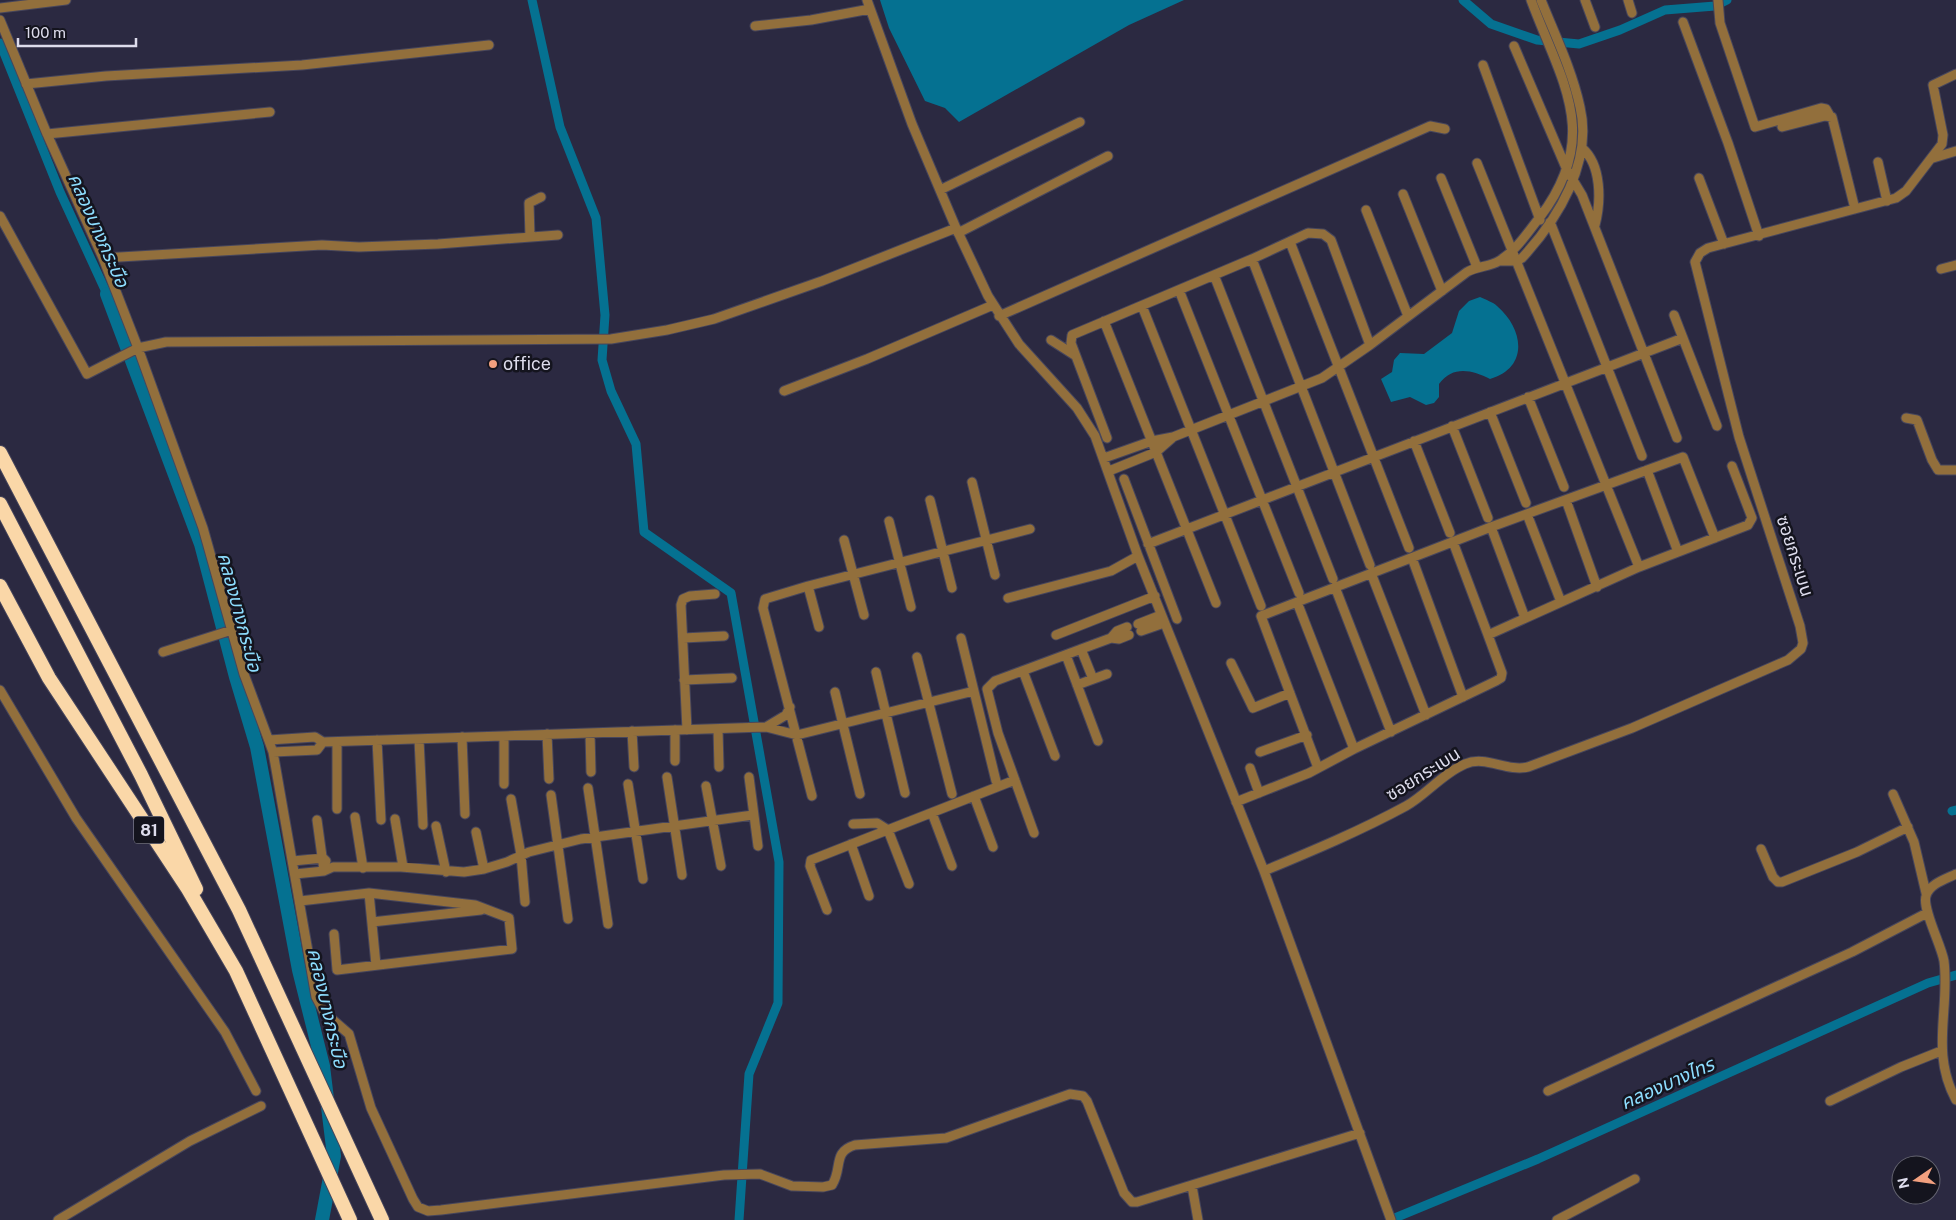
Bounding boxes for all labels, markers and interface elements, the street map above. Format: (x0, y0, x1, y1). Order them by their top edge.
scale bar (18, 15, 135, 47)
text: 100 m (25, 24, 66, 41)
water label: คลองบางกระบือ (64, 170, 134, 291)
place label: office (503, 353, 551, 374)
marker: office (487, 358, 499, 370)
street label: ซอยกระเบน (1773, 513, 1818, 599)
water label: คลองบางกระบือ (214, 550, 267, 675)
street label: ซอยกระเบน (1382, 742, 1464, 805)
road number: 81 (134, 816, 164, 844)
water label: คลองบางกระบือ (304, 946, 353, 1071)
water label: คลองบางไทร (1617, 1052, 1719, 1113)
north arrow (1891, 1155, 1941, 1205)
text: N (1894, 1176, 1912, 1190)

